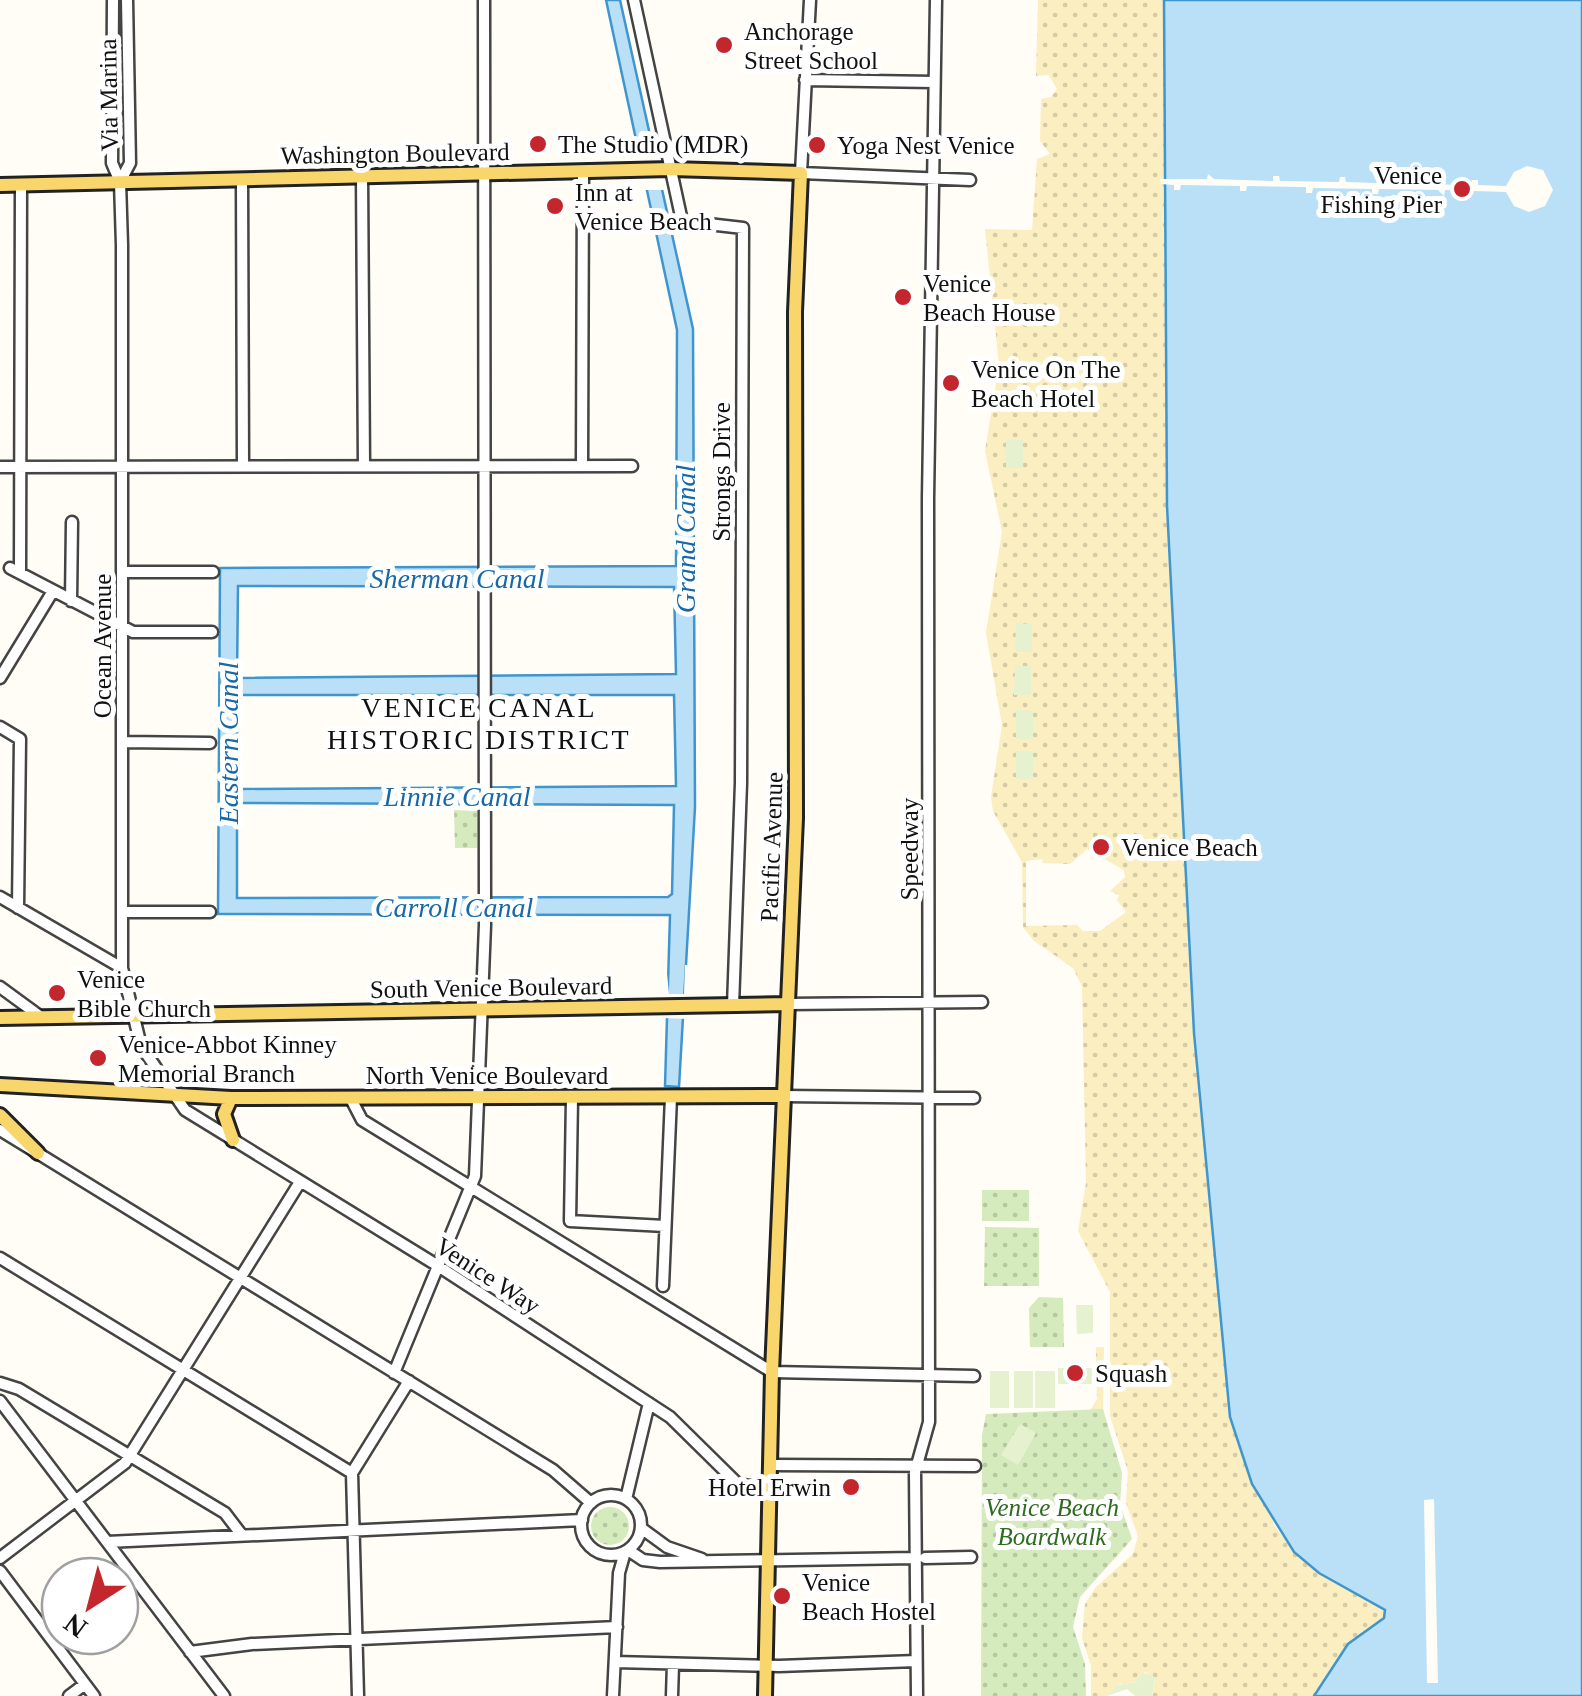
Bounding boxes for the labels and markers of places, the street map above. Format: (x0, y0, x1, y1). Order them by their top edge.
place label: Anchorage Street School (744, 18, 878, 74)
marker: Anchorage Street School (713, 34, 735, 56)
place label: The Studio (MDR) (558, 131, 748, 159)
place label: Yoga Nest Venice (837, 132, 1015, 159)
marker: The Studio (MDR) (527, 133, 549, 155)
marker: Yoga Nest Venice (806, 134, 828, 156)
place label: Venice Fishing Pier (1320, 162, 1443, 218)
marker: Venice Fishing Pier (1451, 178, 1473, 200)
place label: Inn at Venice Beach (575, 179, 712, 235)
marker: Inn at Venice Beach (544, 195, 566, 217)
place label: Venice Beach House (923, 270, 1056, 326)
marker: Venice Beach House (892, 286, 914, 308)
place label: Venice On The Beach Hotel (971, 356, 1121, 412)
marker: Venice On The Beach Hotel (940, 372, 962, 394)
place label: Venice Beach (1121, 834, 1258, 861)
marker: Venice Beach (1090, 836, 1112, 858)
place label: Venice Bible Church (77, 966, 212, 1022)
marker: Venice Bible Church (46, 982, 68, 1004)
place label: Venice-Abbot Kinney Memorial Branch (118, 1031, 337, 1087)
marker: Venice-Abbot Kinney Memorial Branch (87, 1047, 109, 1069)
place label: Squash (1095, 1360, 1168, 1387)
marker: Squash (1064, 1362, 1086, 1384)
place label: Hotel Erwin (708, 1474, 831, 1501)
marker: Hotel Erwin (840, 1476, 862, 1498)
place label: Venice Beach Hostel (802, 1569, 936, 1625)
marker: Venice Beach Hostel (771, 1585, 793, 1607)

